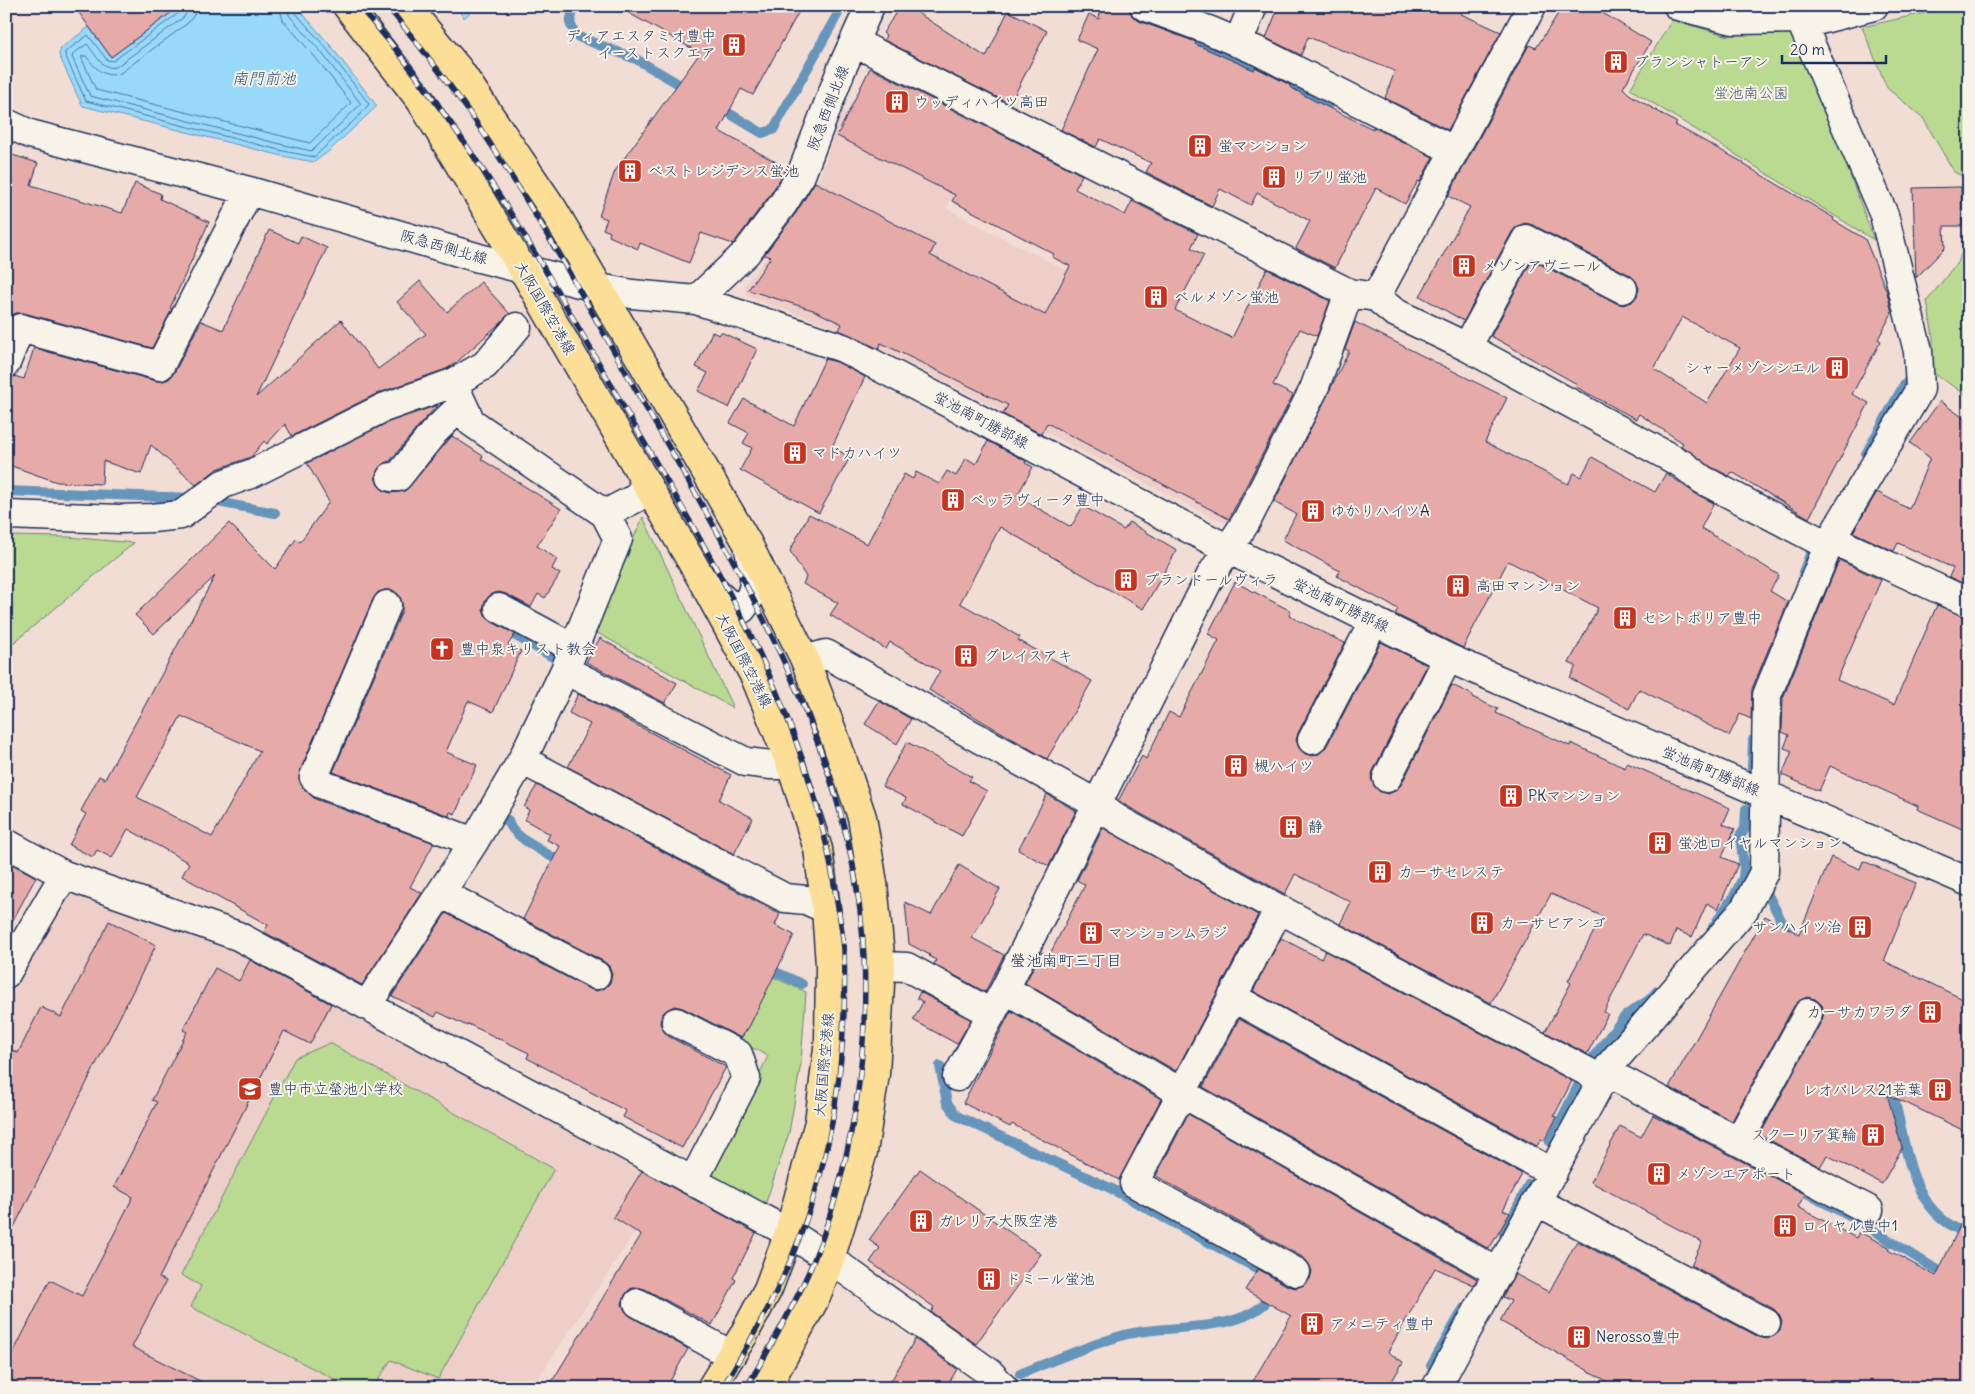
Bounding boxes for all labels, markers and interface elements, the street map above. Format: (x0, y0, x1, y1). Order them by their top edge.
place label: ディアエスタミオ豊中 イーストスクエア (566, 26, 716, 62)
building icon: ディアエスタミオ豊中 イーストスクエア (721, 32, 747, 58)
scale bar (1782, 32, 1886, 64)
text: 20 m (1790, 40, 1825, 59)
building icon: ブランシャトーアン (1603, 49, 1629, 75)
place label: ブランシャトーアン (1634, 52, 1769, 71)
street label: 阪急西側北線 (803, 62, 853, 153)
water label: 南門前池 (232, 68, 297, 88)
park label: 蛍池南公園 (1713, 83, 1789, 102)
building icon: ウッディハイツ高田 (884, 89, 910, 115)
place label: ウッディハイツ高田 (914, 92, 1049, 111)
building icon: 蛍マンション (1187, 133, 1213, 159)
place label: 蛍マンション (1218, 136, 1307, 155)
building icon: ベストレジデンス蛍池 (617, 158, 643, 184)
place label: ベストレジデンス蛍池 (648, 161, 799, 180)
building icon: リブリ蛍池 (1261, 164, 1287, 190)
place label: リブリ蛍池 (1292, 167, 1367, 186)
street label: 阪急西側北線 (398, 225, 490, 268)
building icon: メゾンアヴニール (1451, 253, 1477, 279)
place label: メゾンアヴニール (1482, 256, 1601, 275)
street label: 大阪国際空港線 (511, 258, 580, 358)
building icon: ベルメゾン蛍池 (1143, 284, 1169, 310)
place label: ベルメゾン蛍池 (1174, 287, 1279, 306)
building icon: シャーメゾンシエル (1824, 355, 1850, 381)
place label: シャーメゾンシエル (1685, 358, 1820, 377)
street label: 蛍池南町勝部線 (930, 387, 1032, 453)
building icon: マドカハイツ (782, 440, 808, 466)
place label: マドカハイツ (812, 443, 902, 462)
building icon: ベッラヴィータ豊中 (940, 487, 966, 513)
place label: ベッラヴィータ豊中 (970, 490, 1105, 509)
building icon: ゆかりハイツA (1300, 498, 1326, 524)
place label: ゆかりハイツA (1330, 501, 1430, 520)
building icon: プランドールヴィラ (1113, 567, 1139, 593)
place label: プランドールヴィラ (1144, 570, 1278, 589)
street label: 蛍池南町勝部線 (1290, 573, 1393, 636)
building icon: 高田マンション (1445, 573, 1471, 599)
place label: 高田マンション (1476, 576, 1580, 595)
building icon: セントポリア豊中 (1612, 605, 1638, 631)
place label: セントポリア豊中 (1642, 608, 1762, 627)
street label: 大阪国際空港線 (712, 609, 777, 711)
church icon: 豊中泉キリスト教会 (429, 636, 455, 662)
place label: 豊中泉キリスト教会 (460, 639, 596, 658)
building icon: グレイスアキ (953, 643, 979, 669)
place label: グレイスアキ (984, 646, 1073, 665)
street label: 蛍池南町勝部線 (1659, 741, 1763, 800)
building icon: 槻ハイツ (1223, 753, 1249, 779)
place label: 槻ハイツ (1254, 756, 1314, 775)
building icon: PKマンション (1498, 783, 1524, 809)
place label: PKマンション (1528, 786, 1621, 805)
building icon: 静 (1278, 814, 1304, 840)
place label: 静 (1308, 817, 1323, 836)
building icon: 蛍池ロイヤルマンション (1647, 830, 1673, 856)
place label: 蛍池ロイヤルマンション (1678, 833, 1842, 852)
building icon: カーサセレステ (1367, 859, 1393, 885)
place label: カーサセレステ (1398, 862, 1505, 881)
building icon: カーサビアンゴ (1469, 910, 1495, 936)
place label: カーサビアンゴ (1500, 913, 1606, 932)
building icon: サンハイツ治 (1847, 914, 1873, 940)
place label: サンハイツ治 (1753, 917, 1842, 936)
building icon: マンションムラジ (1078, 920, 1104, 946)
place label: マンションムラジ (1108, 923, 1227, 942)
district label: 螢池南町三丁目 (1010, 950, 1122, 970)
building icon: カーサカワラダ (1917, 999, 1943, 1025)
place label: カーサカワラダ (1806, 1002, 1912, 1021)
street label: 大阪国際空港線 (809, 1012, 838, 1118)
school or university icon: 豊中市立螢池小学校 (237, 1076, 263, 1102)
building icon: レオパレス21若葉 (1927, 1077, 1953, 1103)
place label: 豊中市立螢池小学校 (268, 1079, 403, 1098)
place label: レオパレス21若葉 (1803, 1080, 1922, 1099)
building icon: スクーリア箕輪 (1860, 1122, 1886, 1148)
place label: スクーリア箕輪 (1751, 1125, 1856, 1144)
building icon: メゾンエアポート (1646, 1161, 1672, 1187)
place label: メゾンエアポート (1676, 1164, 1796, 1183)
building icon: ガレリア大阪空港 (908, 1208, 934, 1234)
place label: ガレリア大阪空港 (938, 1211, 1058, 1230)
building icon: ロイヤル豊中1 (1772, 1213, 1798, 1239)
place label: ロイヤル豊中1 (1802, 1216, 1898, 1235)
building icon: ドミール蛍池 (976, 1266, 1002, 1292)
place label: ドミール蛍池 (1006, 1269, 1095, 1288)
building icon: アメニティ豊中 (1299, 1311, 1325, 1337)
place label: アメニティ豊中 (1330, 1314, 1434, 1333)
building icon: Nerosso豊中 (1566, 1324, 1592, 1350)
place label: Nerosso豊中 (1596, 1327, 1681, 1346)

